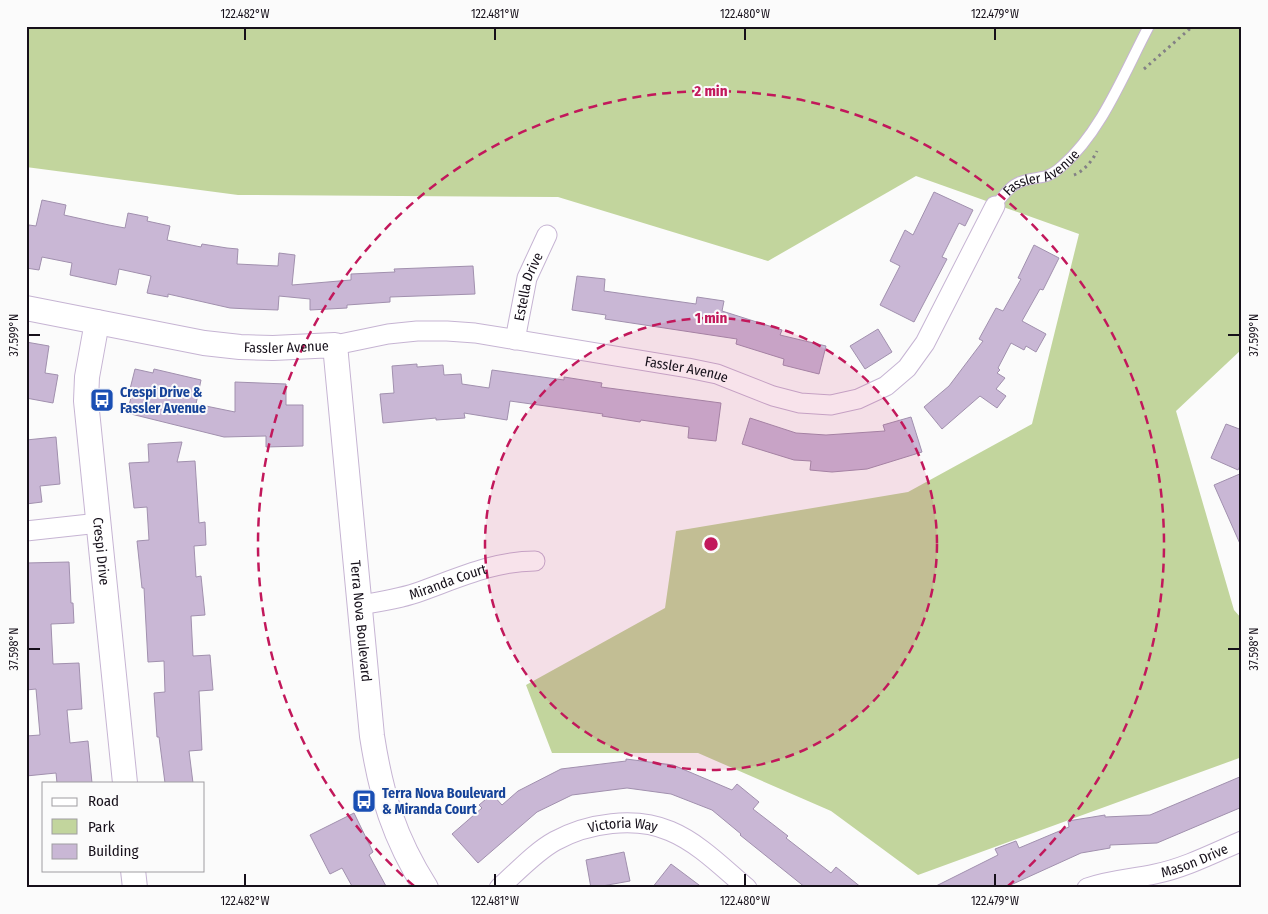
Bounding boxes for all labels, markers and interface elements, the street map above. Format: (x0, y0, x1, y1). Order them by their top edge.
text: 122.482°W (220, 7, 270, 21)
text: 122.481°W (471, 7, 519, 21)
text: 122.480°W (720, 7, 770, 21)
text: 122.479°W (971, 7, 1019, 21)
text: 2 min (693, 82, 728, 100)
street label: Fassler Avenue (999, 146, 1083, 199)
street label: Estella Drive (510, 250, 546, 322)
text: 1 min (695, 309, 727, 327)
text: 37.599°N (7, 314, 21, 356)
text: 37.599°N (1247, 314, 1261, 356)
street label: Fassler Avenue (244, 337, 329, 357)
street label: Fassler Avenue (644, 353, 731, 386)
place label: Crespi Drive & Fassler Avenue (120, 384, 206, 417)
bus stop icon: Crespi Drive & Fassler Avenue (89, 387, 115, 413)
street label: Crespi Drive (89, 516, 113, 586)
centre of rings (702, 535, 720, 553)
street label: Terra Nova Boulevard (347, 560, 375, 683)
street label: Miranda Court (407, 560, 489, 603)
text: 37.598°N (7, 628, 21, 670)
text: 37.598°N (1247, 628, 1261, 670)
legend (42, 782, 205, 872)
place label: Terra Nova Boulevard & Miranda Court (382, 785, 506, 818)
bus stop icon: Terra Nova Boulevard & Miranda Court (351, 788, 377, 814)
text: Road (88, 792, 119, 810)
street label: Victoria Way (586, 814, 660, 836)
text: Park (88, 818, 115, 836)
street label: Mason Drive (1159, 840, 1231, 881)
text: Building (88, 842, 139, 860)
text: 122.482°W (220, 894, 270, 908)
text: 122.481°W (471, 894, 519, 908)
text: 122.480°W (720, 894, 770, 908)
text: 122.479°W (971, 894, 1019, 908)

